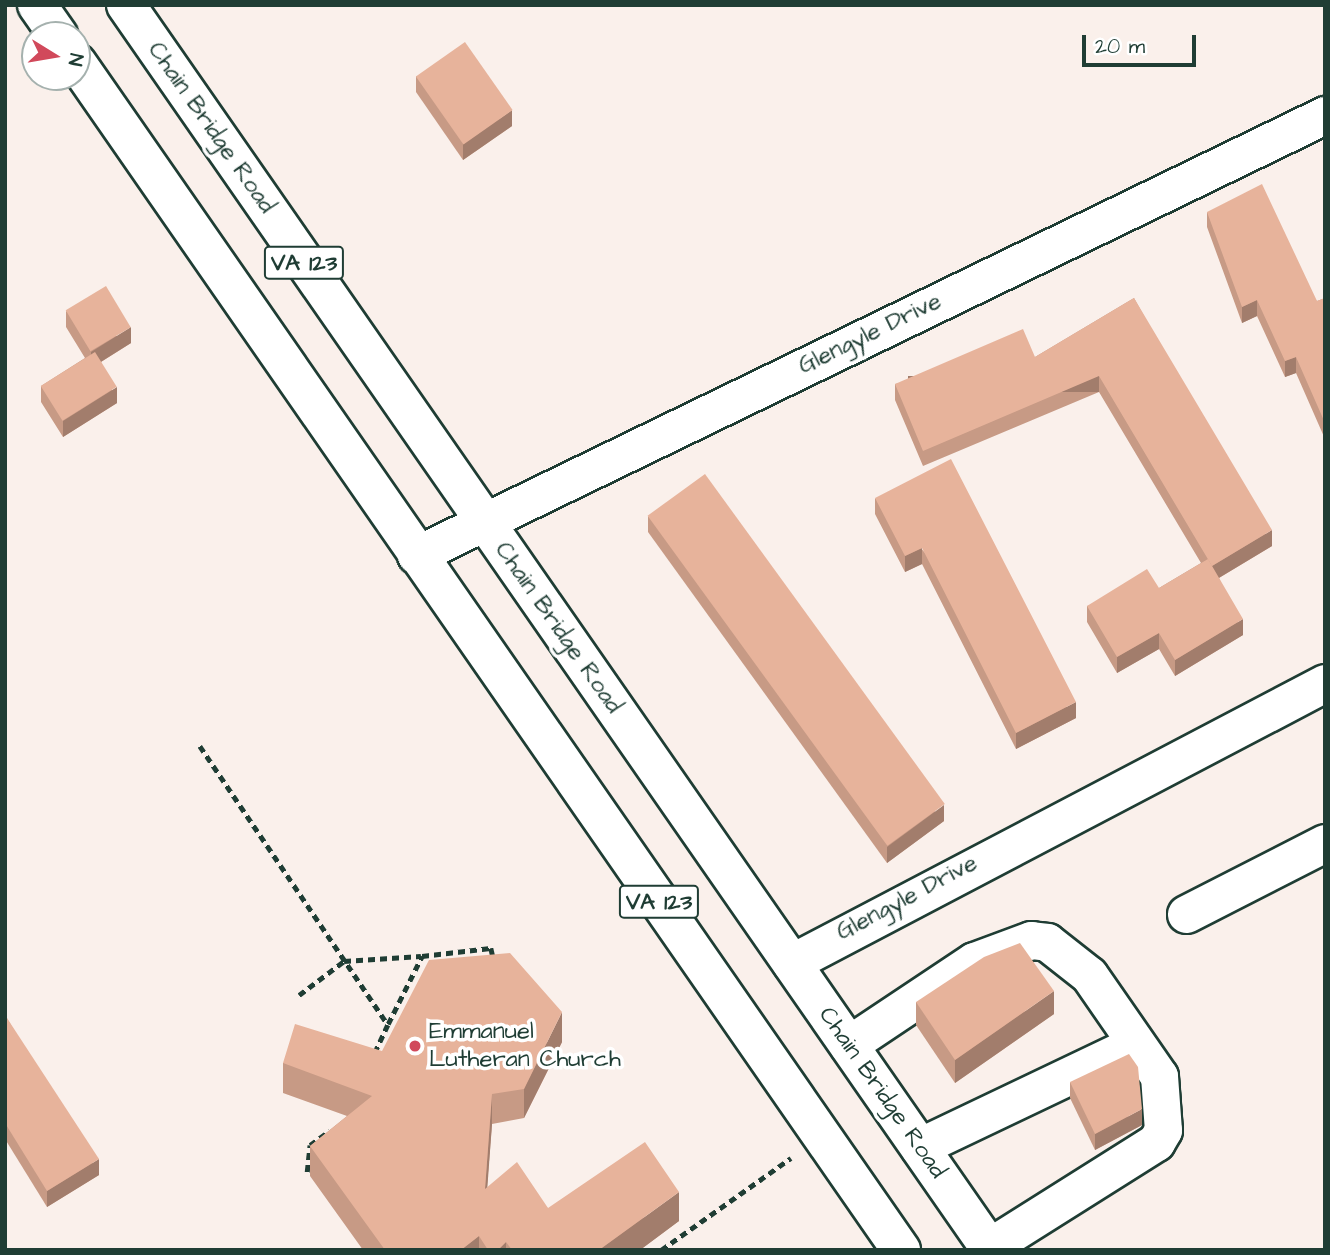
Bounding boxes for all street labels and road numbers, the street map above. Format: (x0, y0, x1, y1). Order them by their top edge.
street label: Chain Bridge Road (141, 37, 281, 219)
road number: VA 123 (264, 244, 344, 282)
street label: Glengyle Drive (794, 287, 946, 381)
street label: Chain Bridge Road (488, 537, 628, 719)
street label: Glengyle Drive (832, 849, 982, 947)
road number: VA 123 (619, 882, 699, 922)
street label: Chain Bridge Road (812, 1002, 952, 1184)

